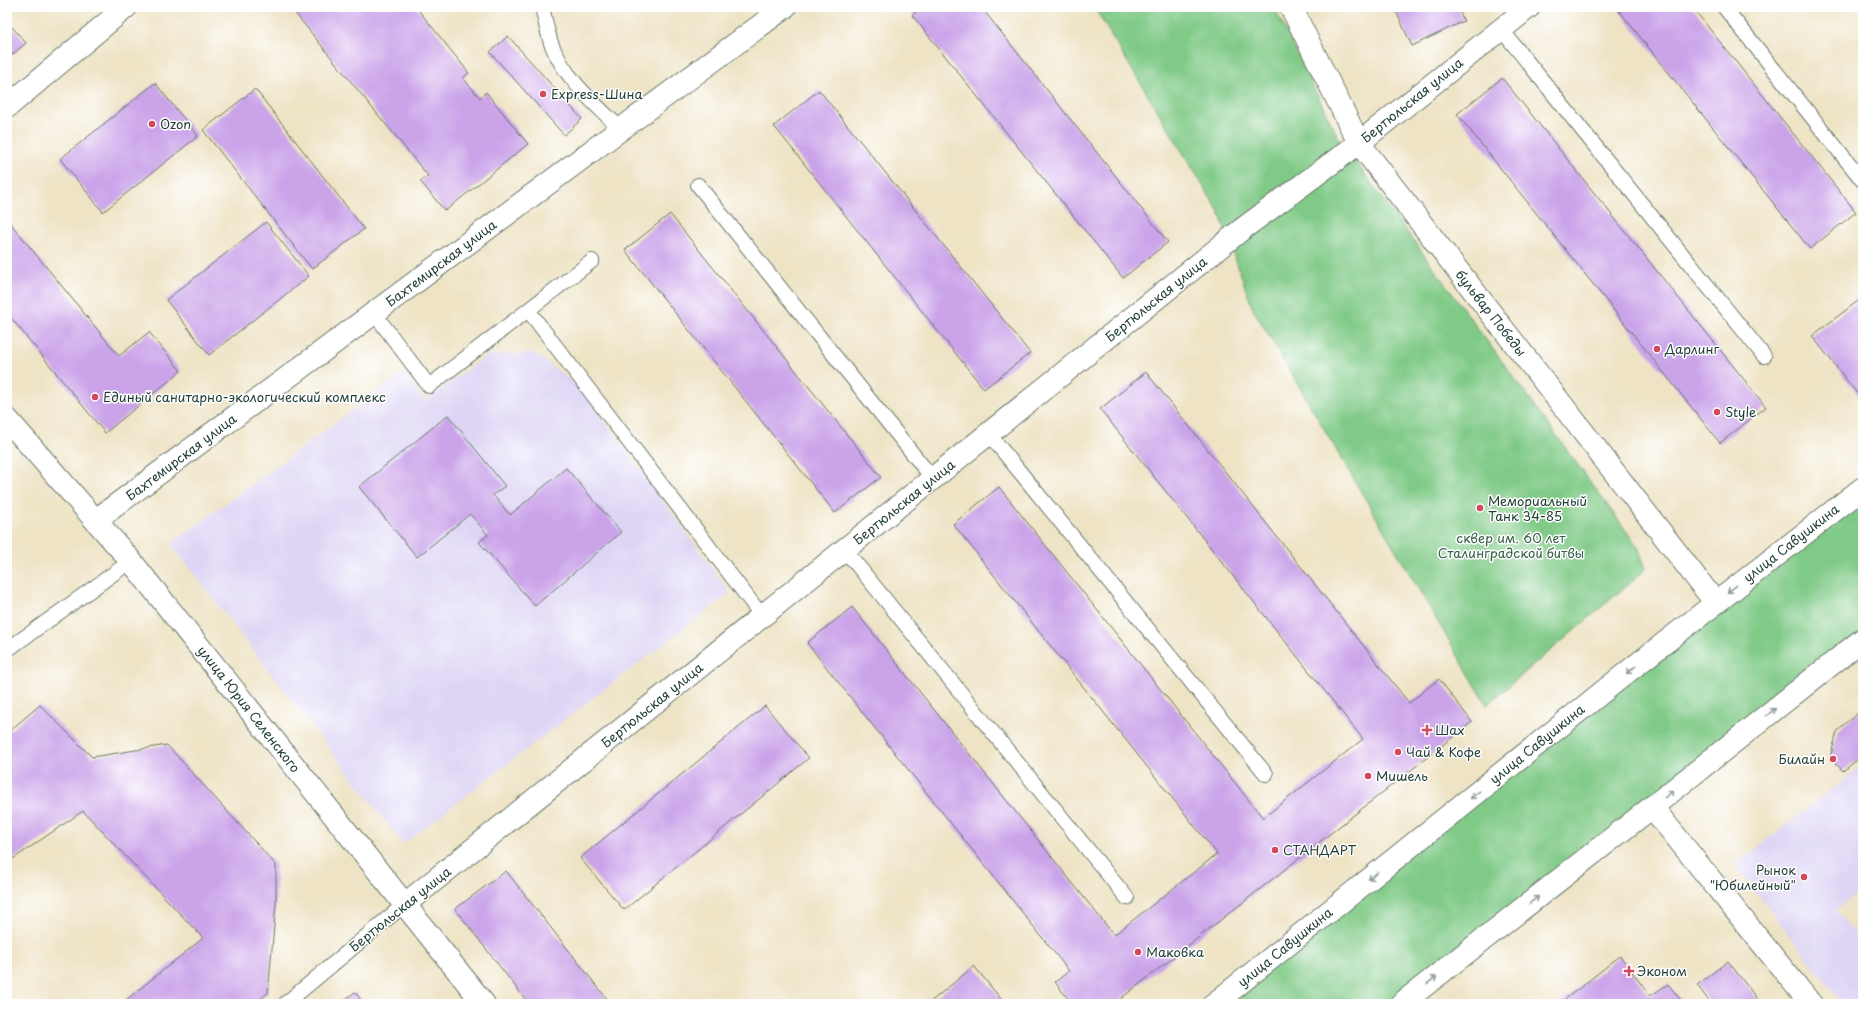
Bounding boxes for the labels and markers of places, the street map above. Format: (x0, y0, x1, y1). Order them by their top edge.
place label: Express-Шина (551, 84, 644, 103)
marker: Express-Шина (538, 89, 548, 99)
place label: Ozon (160, 114, 191, 133)
marker: Ozon (147, 119, 157, 129)
place label: Дарлинг (1664, 339, 1719, 358)
marker: Дарлинг (1652, 344, 1662, 354)
place label: Единый санитарно-экологический комплекс (103, 387, 386, 406)
marker: Единый санитарно-экологический комплекс (90, 392, 100, 402)
place label: Style (1725, 402, 1756, 421)
marker: Style (1712, 407, 1722, 417)
place label: Мемориальный Танк 34-85 (1488, 491, 1587, 525)
marker: Мемориальный Танк 34-85 (1475, 503, 1485, 513)
place label: Шах (1435, 720, 1465, 739)
marker: Шах (1422, 725, 1432, 735)
place label: Чай & Кофе (1406, 742, 1481, 761)
marker: Чай & Кофе (1393, 747, 1403, 757)
place label: Билайн (1778, 749, 1825, 768)
marker: Билайн (1828, 754, 1838, 764)
place label: Мишель (1376, 766, 1428, 785)
marker: Мишель (1363, 771, 1373, 781)
place label: СТАНДАРТ (1283, 840, 1356, 859)
marker: СТАНДАРТ (1270, 845, 1280, 855)
place label: Рынок "Юбилейный" (1710, 860, 1796, 894)
marker: Рынок "Юбилейный" (1799, 872, 1809, 882)
place label: Маковка (1146, 942, 1205, 961)
marker: Маковка (1133, 947, 1143, 957)
place label: Эконом (1637, 961, 1687, 980)
marker: Эконом (1624, 966, 1634, 976)

